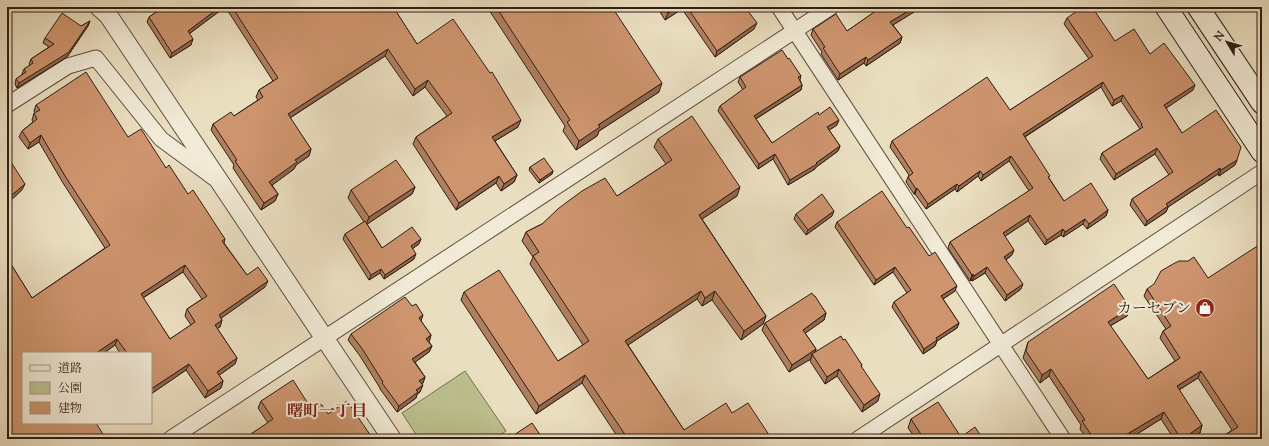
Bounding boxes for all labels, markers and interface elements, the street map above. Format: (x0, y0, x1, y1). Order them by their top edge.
north arrow (1207, 22, 1247, 62)
text: N (1210, 28, 1229, 46)
shop icon: カーセブン (1194, 297, 1216, 319)
place label: カーセブン (1117, 299, 1191, 320)
legend (22, 352, 152, 424)
text: 道路 (58, 360, 82, 378)
text: 公園 (58, 380, 82, 398)
text: 建物 (58, 400, 82, 418)
district label: 曙町一丁目 (287, 401, 367, 424)

